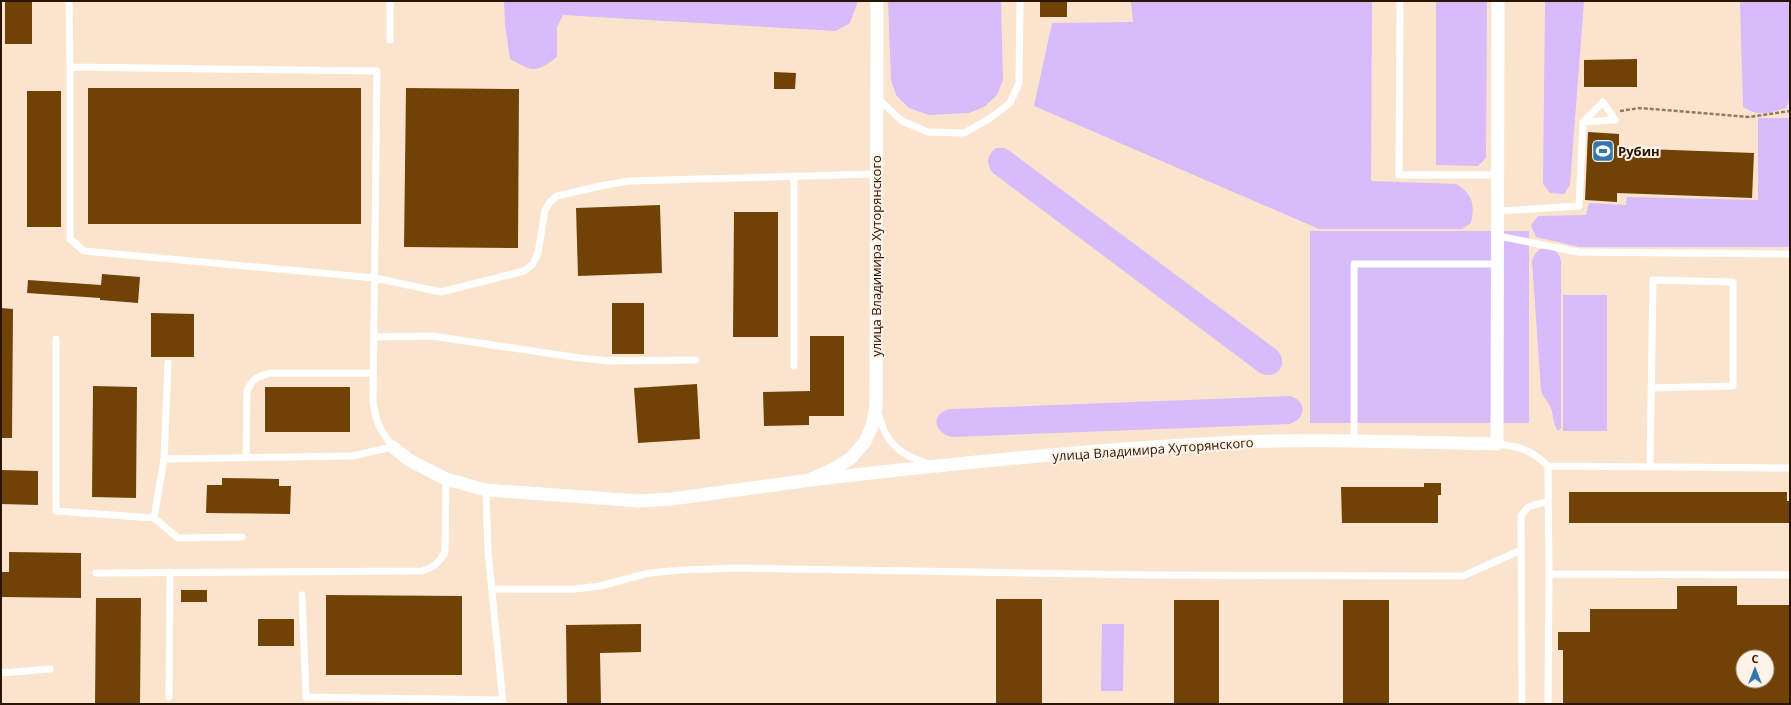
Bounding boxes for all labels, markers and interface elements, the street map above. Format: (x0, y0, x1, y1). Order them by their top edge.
sports icon: Рубин (1590, 138, 1616, 164)
place label: Рубин (1618, 142, 1660, 160)
street label: улица Владимира Хуторянского (867, 155, 885, 357)
street label: улица Владимира Хуторянского (1052, 433, 1254, 465)
north arrow (1735, 649, 1775, 689)
text: С (1751, 651, 1759, 666)

